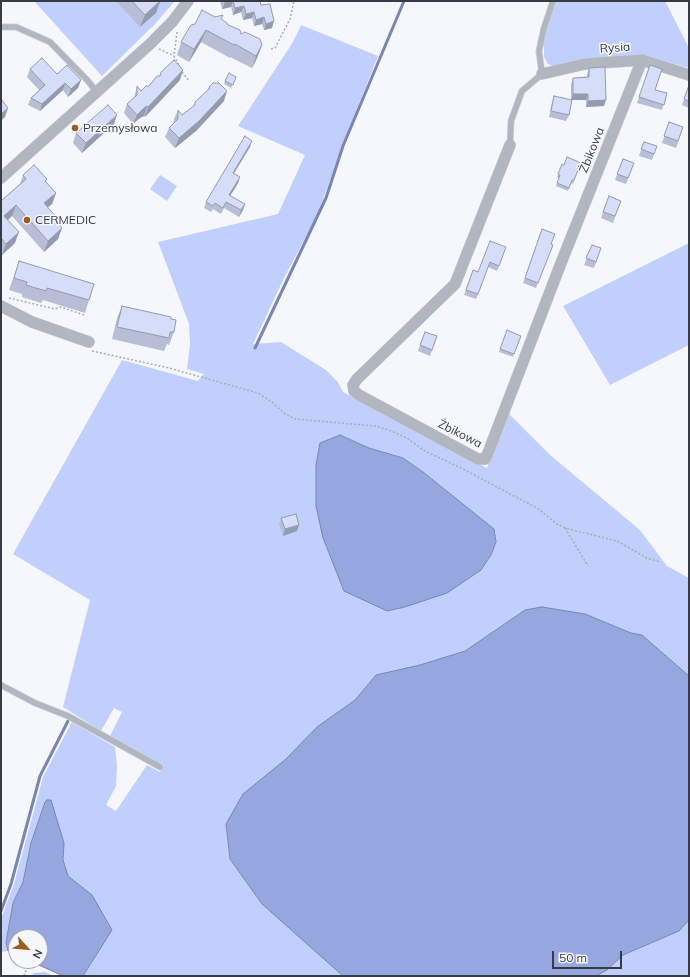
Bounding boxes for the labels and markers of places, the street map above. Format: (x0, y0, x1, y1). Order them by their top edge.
place label: Przemysłowa (83, 121, 158, 135)
marker: Przemysłowa (70, 123, 80, 133)
place label: CERMEDIC (35, 213, 96, 227)
marker: CERMEDIC (22, 215, 32, 225)

